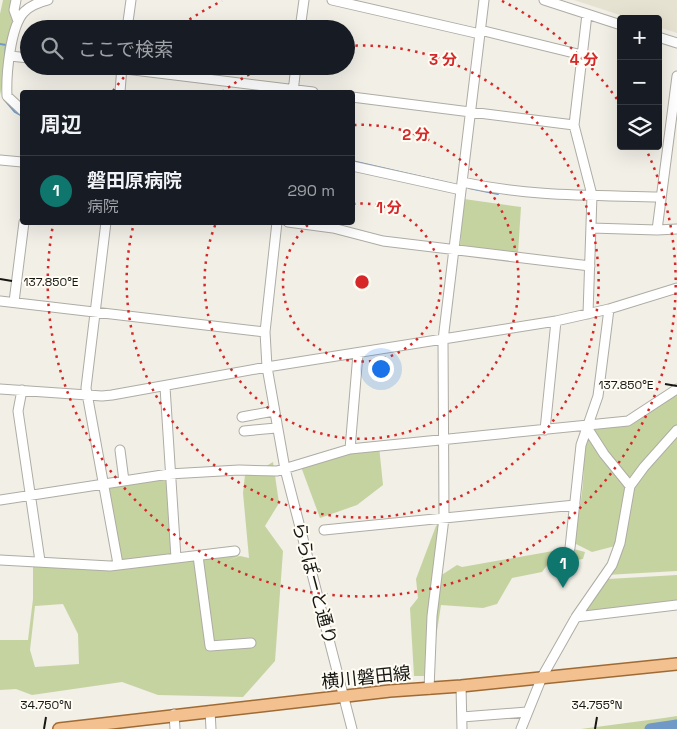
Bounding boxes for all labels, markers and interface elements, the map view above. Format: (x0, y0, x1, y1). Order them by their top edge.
map controls (617, 15, 662, 150)
button: + (617, 15, 662, 60)
search box (20, 20, 355, 75)
icon: search (38, 34, 66, 62)
text: ここで検索 (78, 37, 173, 62)
text: 3 分 (429, 50, 457, 69)
text: 4 分 (570, 50, 598, 69)
button: − (617, 60, 662, 105)
button: layers (617, 105, 662, 150)
text: 周辺 (40, 111, 82, 138)
text: 2 分 (402, 125, 430, 144)
text: 磐田原病院 (87, 168, 182, 193)
text: 1 (52, 180, 60, 201)
text: 290 m (287, 180, 335, 201)
text: 病院 (87, 196, 119, 217)
text: 1 分 (376, 198, 402, 217)
centre of rings (353, 273, 371, 291)
text: 137.850°E (24, 274, 79, 290)
your location (368, 356, 394, 382)
text: 137.850°E (599, 377, 654, 393)
street label: ららぽーと通り (288, 519, 342, 647)
pin: 1 (547, 547, 579, 588)
street label: 横川磐田線 (320, 661, 412, 693)
text: 34.750°N (20, 697, 72, 713)
text: 34.755°N (571, 697, 623, 713)

